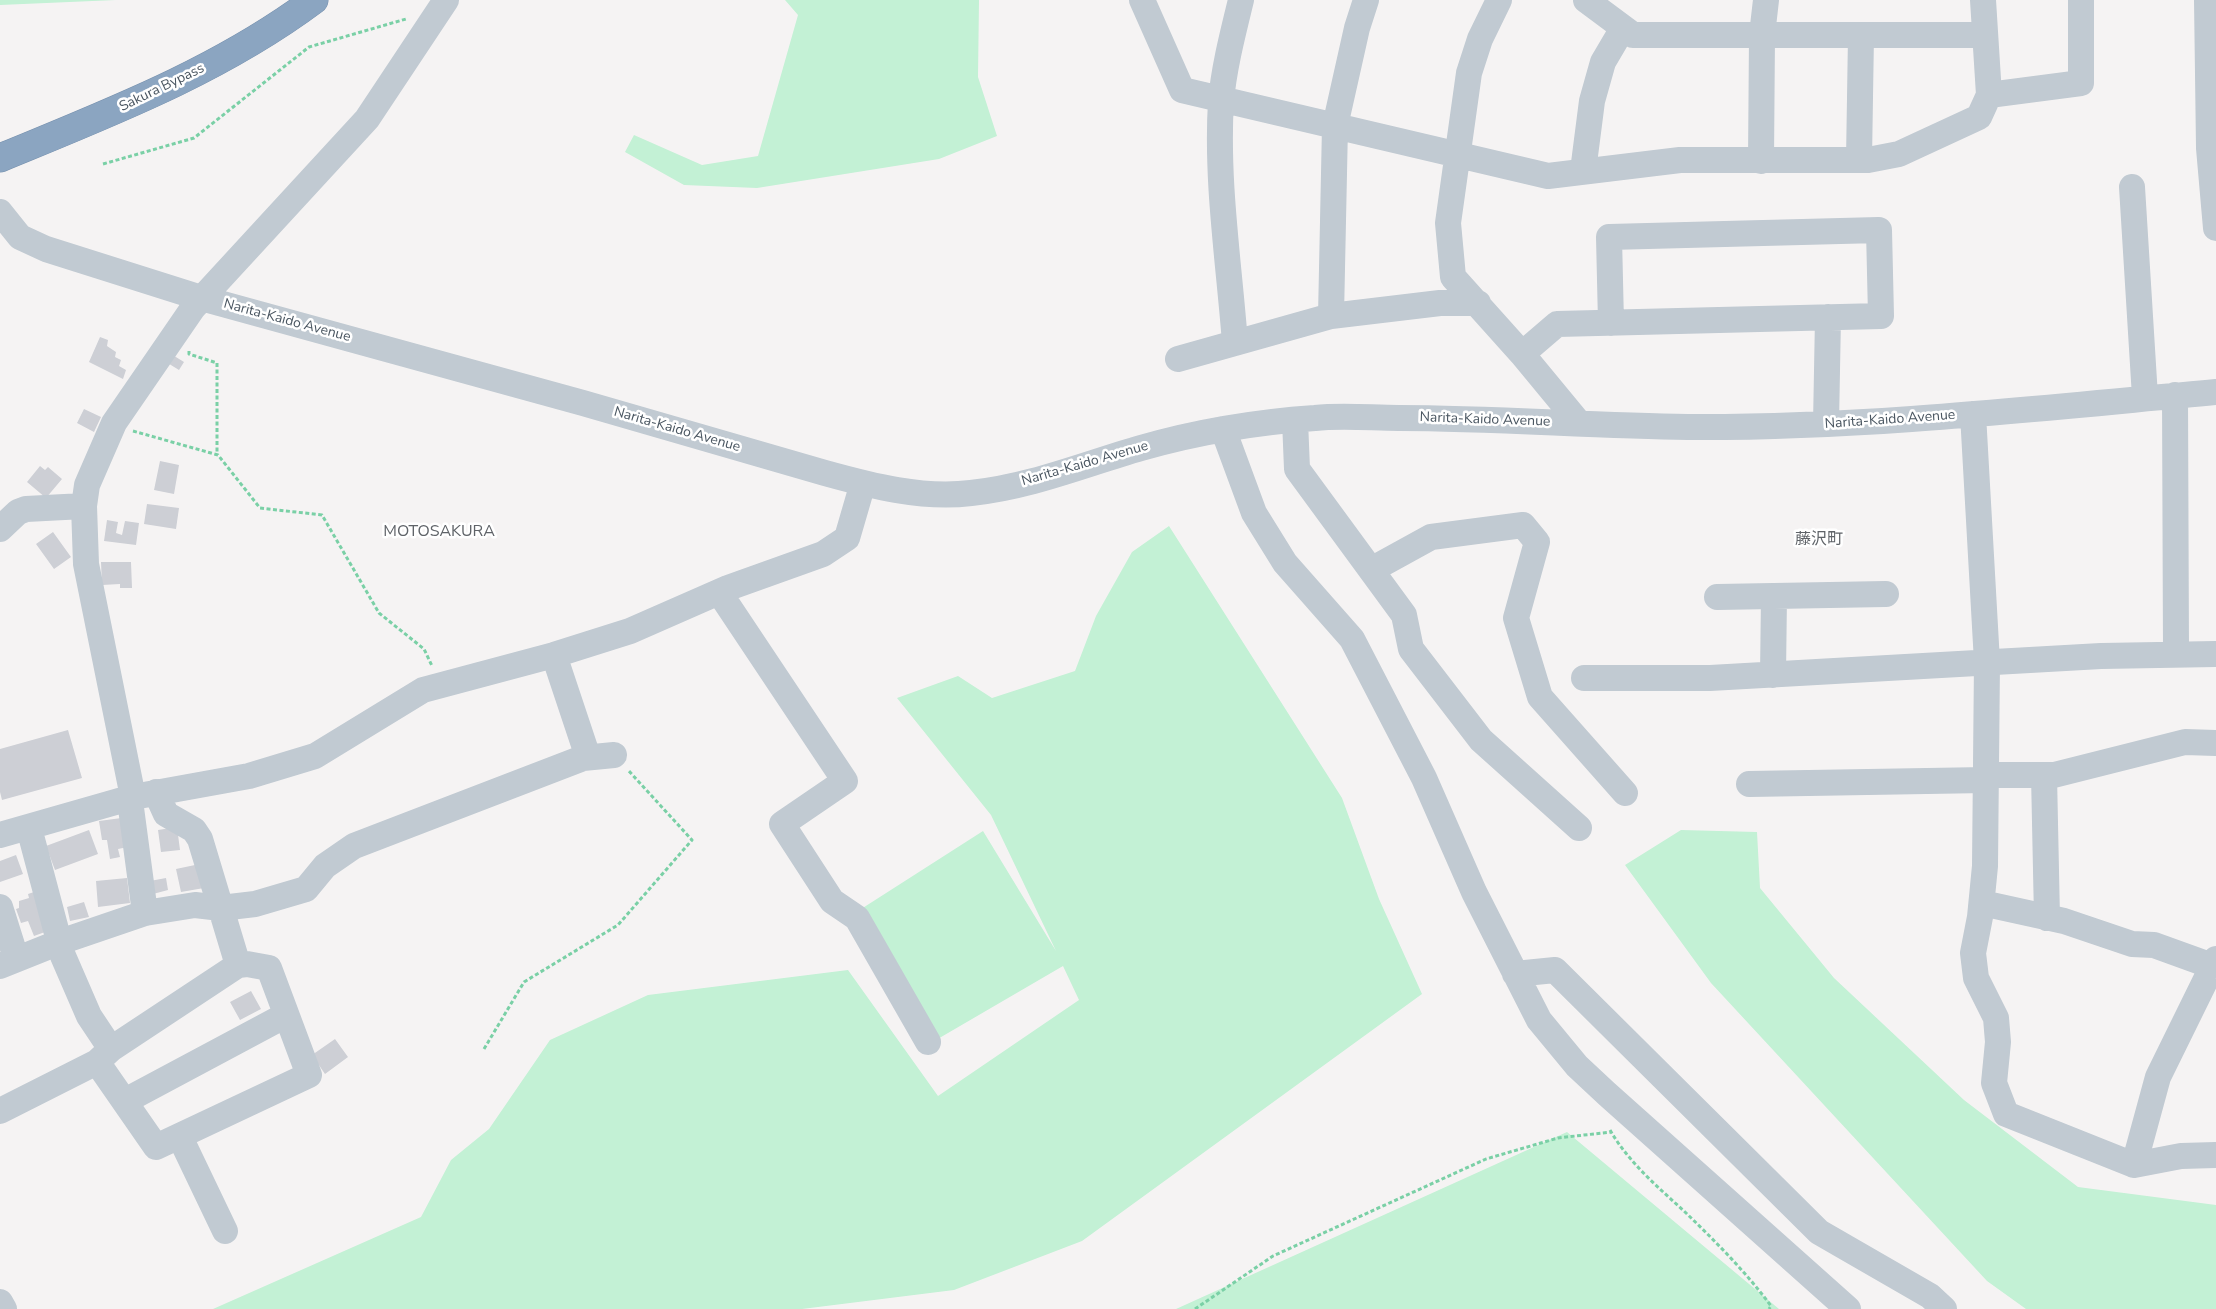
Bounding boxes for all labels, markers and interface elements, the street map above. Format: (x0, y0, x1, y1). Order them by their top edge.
street label: Sakura Bypass (117, 60, 207, 116)
street label: Narita-Kaido Avenue (222, 296, 352, 346)
street label: Narita-Kaido Avenue (612, 404, 742, 456)
street label: Narita-Kaido Avenue (1824, 407, 1956, 433)
street label: Narita-Kaido Avenue (1419, 409, 1551, 431)
street label: Narita-Kaido Avenue (1020, 438, 1150, 490)
district label: MOTOSAKURA (377, 522, 501, 542)
district label: 藤沢町 (1795, 530, 1843, 550)

